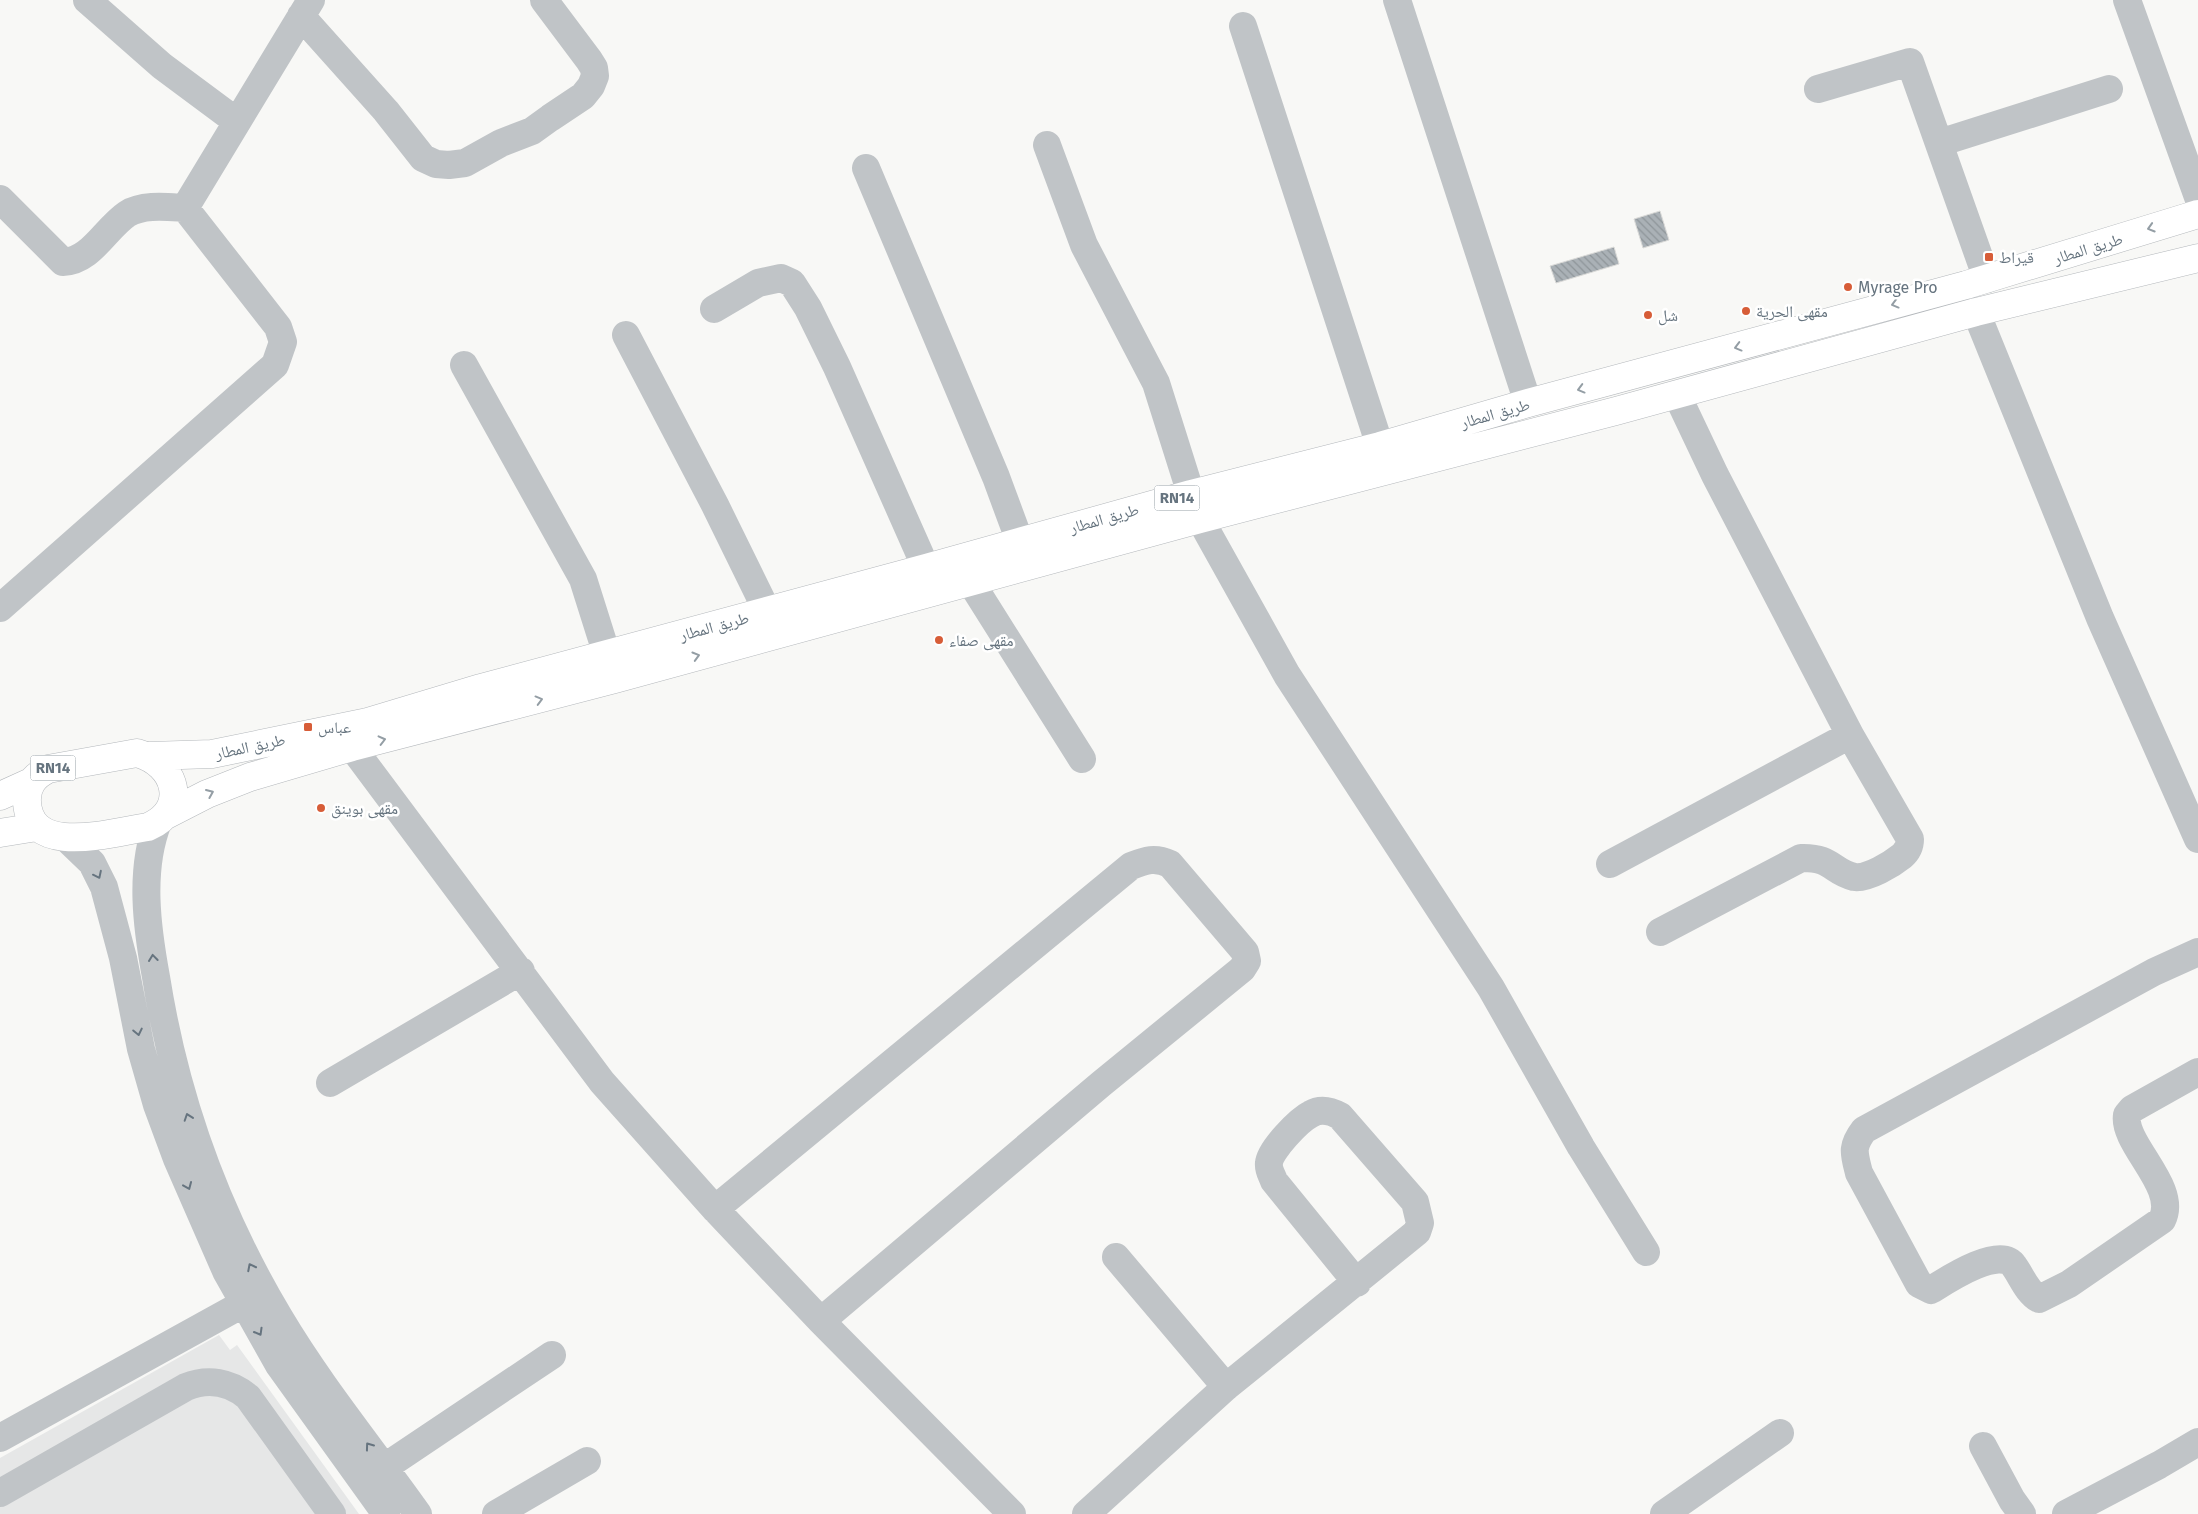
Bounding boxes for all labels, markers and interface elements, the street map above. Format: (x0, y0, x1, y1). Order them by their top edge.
one-way arrow (2148, 223, 2156, 233)
street label: طريق المطار (2050, 229, 2125, 269)
place label: قيراط (1999, 248, 2034, 267)
marker: قيراط (1983, 251, 1995, 263)
place label: Myrage Pro (1858, 278, 1938, 297)
marker: Myrage Pro (1842, 281, 1854, 293)
one-way arrow (1891, 299, 1900, 309)
place label: مقهى الحرية (1756, 302, 1828, 322)
marker: مقهى الحرية (1740, 305, 1752, 317)
place label: شل (1658, 306, 1678, 326)
marker: شل (1642, 309, 1654, 321)
one-way arrow (1734, 341, 1743, 352)
one-way arrow (1577, 383, 1586, 394)
street label: طريق المطار (1457, 395, 1532, 434)
road number: RN14 (1154, 486, 1200, 510)
street label: طريق المطار (1066, 500, 1141, 539)
street label: طريق المطار (676, 608, 751, 646)
place label: مقهى صفاء (949, 631, 1014, 651)
marker: مقهى صفاء (933, 634, 945, 646)
one-way arrow (691, 652, 699, 662)
one-way arrow (534, 695, 543, 705)
place label: عباس (318, 718, 351, 738)
marker: عباس (302, 721, 314, 733)
street label: طريق المطار (212, 730, 287, 764)
one-way arrow (377, 735, 386, 746)
road number: RN14 (30, 756, 76, 780)
one-way arrow (205, 789, 214, 800)
place label: مقهى بوينق (331, 799, 398, 819)
marker: مقهى بوينق (315, 802, 327, 814)
one-way arrow (92, 870, 102, 879)
one-way arrow (148, 954, 159, 962)
one-way arrow (132, 1028, 142, 1037)
one-way arrow (184, 1113, 194, 1121)
one-way arrow (182, 1181, 193, 1190)
one-way arrow (247, 1263, 257, 1272)
one-way arrow (253, 1327, 263, 1336)
one-way arrow (366, 1442, 375, 1452)

